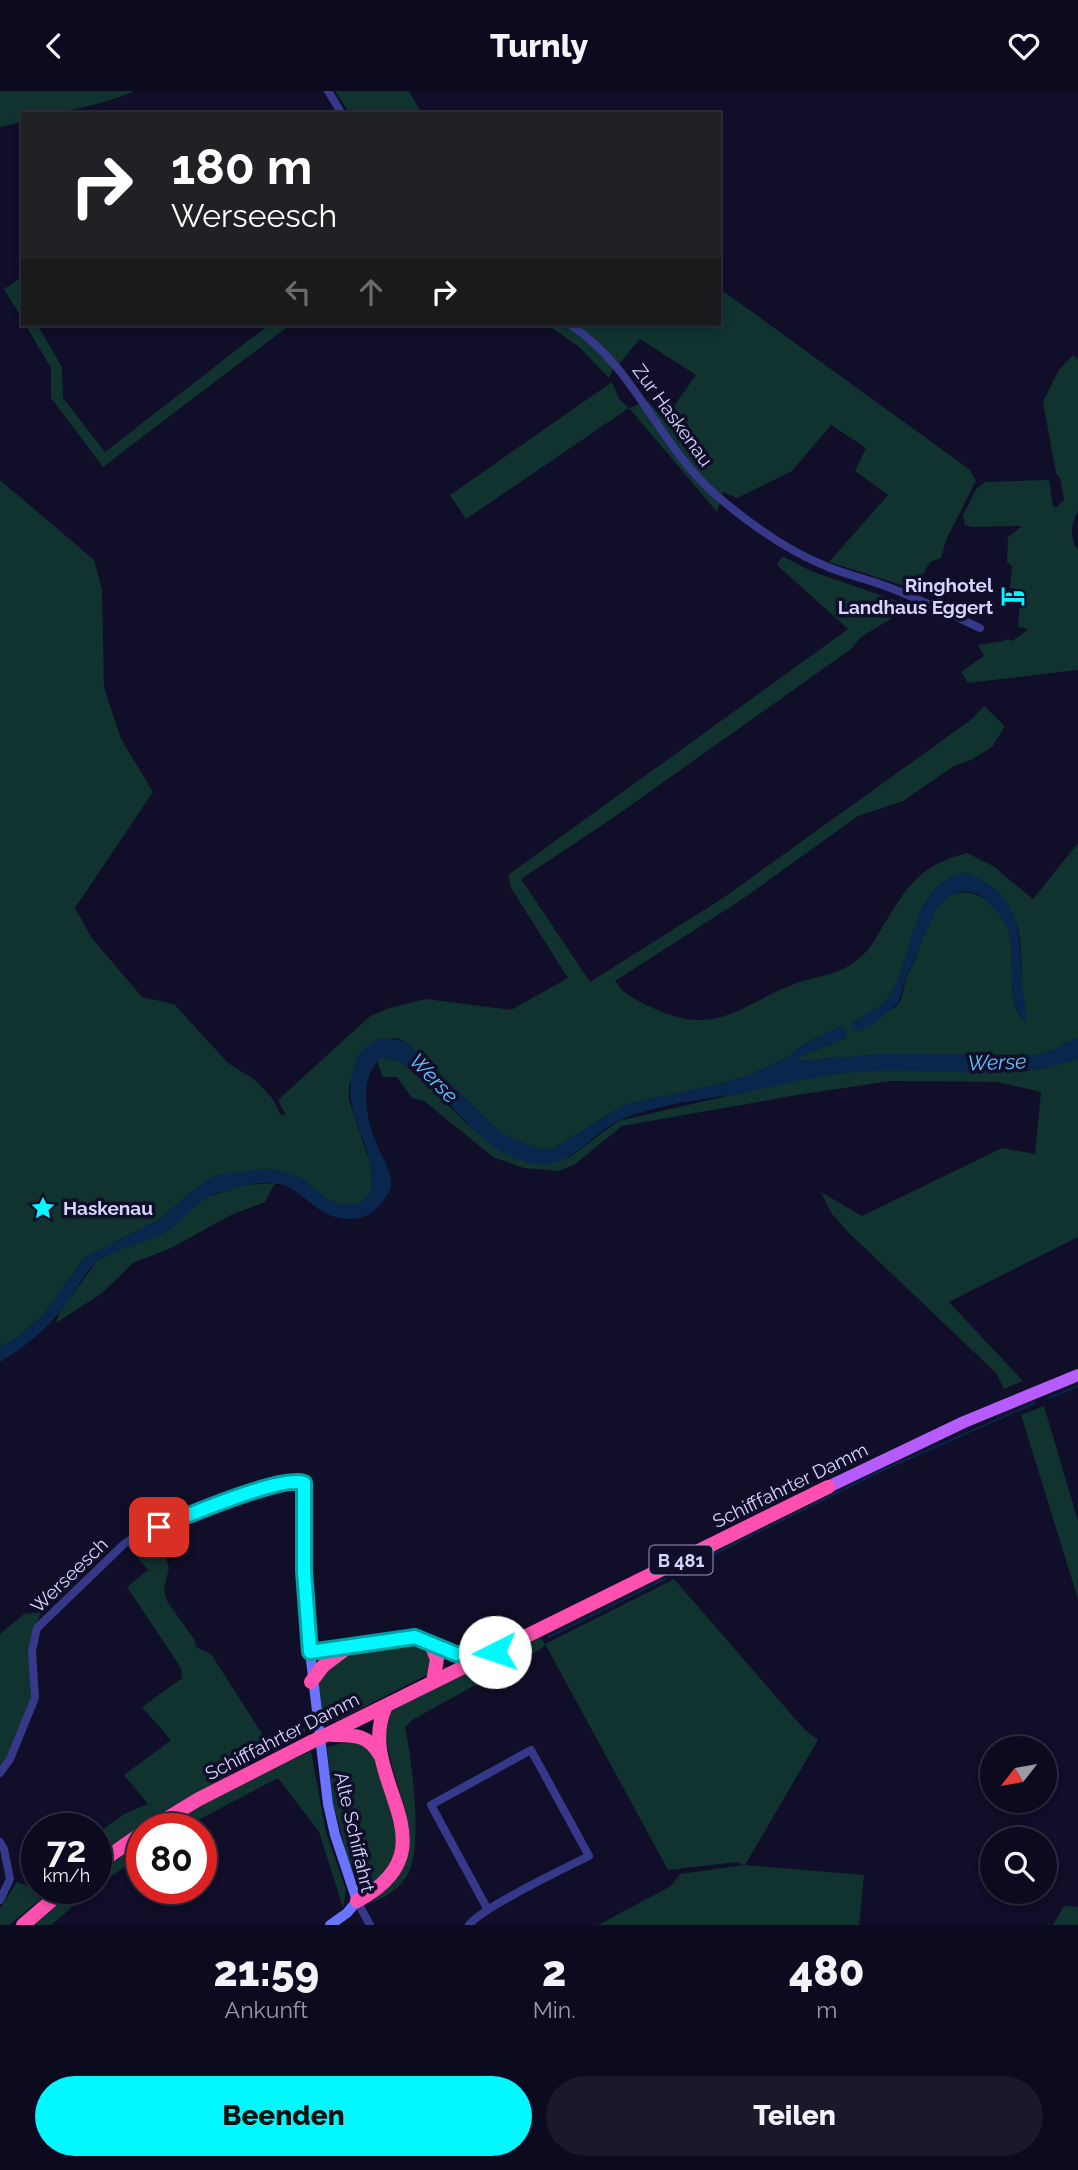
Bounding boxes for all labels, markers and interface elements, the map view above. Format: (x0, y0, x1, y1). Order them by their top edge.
icon: back (35, 27, 73, 65)
text: Turnly (490, 27, 588, 64)
icon: heart (1005, 27, 1043, 65)
text: 180 m (171, 138, 312, 195)
icon: right (56, 140, 147, 231)
text: Werseesch (171, 197, 337, 234)
icon: left (279, 273, 317, 311)
icon: ahead (352, 273, 390, 311)
icon: right (425, 273, 463, 311)
street label: Zur Haskenau (629, 360, 717, 470)
place label: Ringhotel Landhaus Eggert (838, 574, 994, 618)
hotel icon: Ringhotel Landhaus Eggert (999, 582, 1027, 610)
water label: Werse (404, 1048, 464, 1108)
water label: Werse (967, 1048, 1027, 1076)
place icon: Haskenau (29, 1194, 57, 1222)
place label: Haskenau (63, 1197, 153, 1219)
street label: Schifffahrter Damm (709, 1438, 871, 1532)
pin (129, 1497, 189, 1557)
icon: arrive (140, 1508, 178, 1546)
street label: Werseesch (26, 1533, 112, 1617)
road number: B 481 (650, 1545, 712, 1575)
position arrow (458, 1615, 532, 1689)
street label: Schifffahrter Damm (201, 1688, 363, 1784)
north arrow (980, 1736, 1057, 1813)
map controls (980, 1736, 1057, 1904)
street label: Alte Schiffahrt (330, 1770, 380, 1895)
speed limit sign: 80 (126, 1813, 217, 1904)
button: search (980, 1827, 1057, 1904)
text: 72 (47, 1829, 86, 1870)
text: km/h (43, 1865, 90, 1886)
text: 21:59 (213, 1947, 319, 1996)
text: 2 (542, 1947, 566, 1996)
text: 480 (789, 1947, 865, 1996)
text: Ankunft (225, 1996, 308, 2023)
text: Min. (533, 1996, 576, 2023)
text: m (816, 1996, 837, 2023)
button: Beenden (35, 2076, 532, 2156)
button: Teilen (546, 2076, 1043, 2156)

